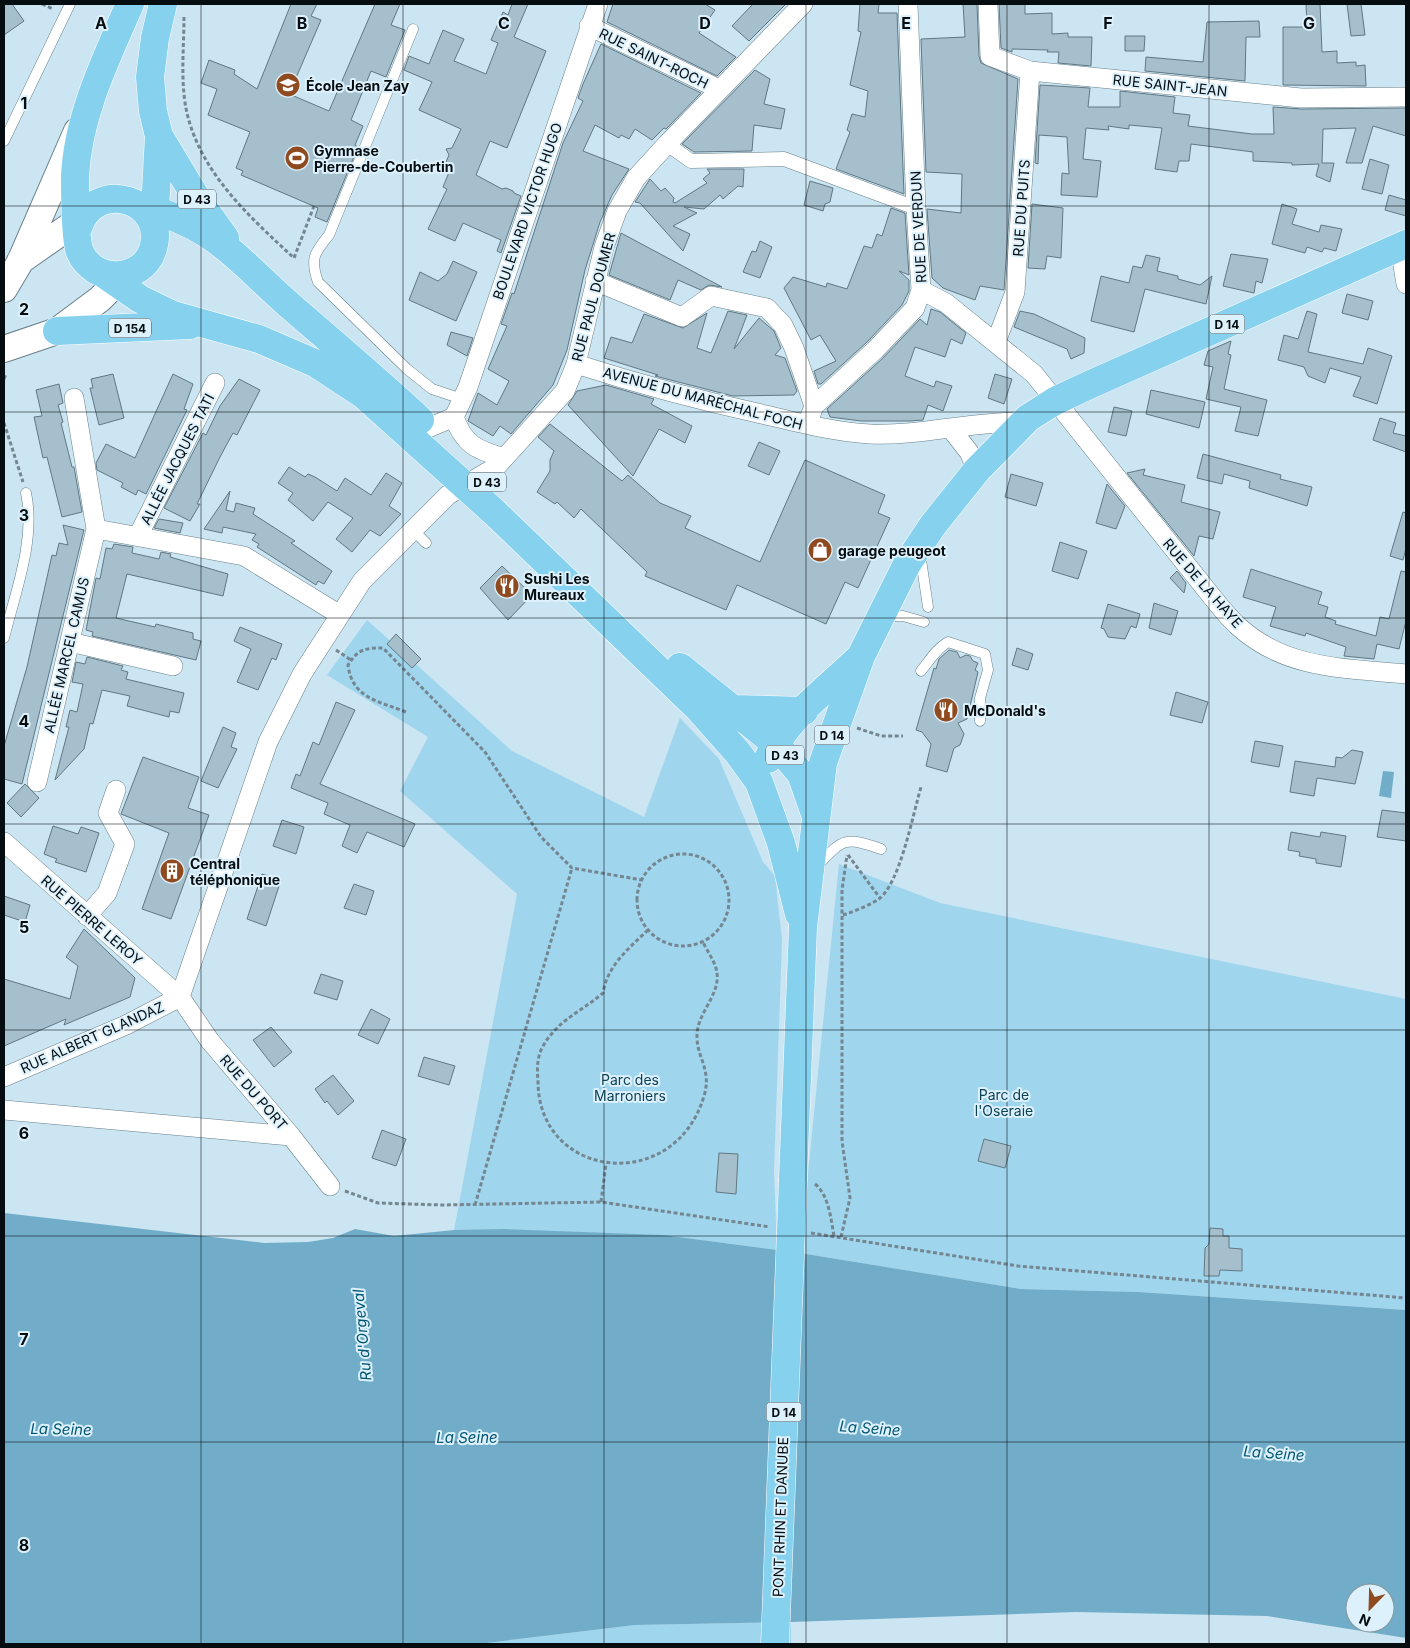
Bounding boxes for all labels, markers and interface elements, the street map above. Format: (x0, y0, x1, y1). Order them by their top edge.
text: A (95, 13, 107, 33)
text: B (297, 13, 307, 33)
text: C (498, 13, 510, 33)
text: D (699, 13, 711, 33)
text: E (901, 13, 911, 33)
text: F (1103, 13, 1113, 33)
text: G (1303, 13, 1315, 33)
street label: RUE SAINT-ROCH (597, 24, 711, 92)
street label: RUE SAINT-JEAN (1112, 71, 1228, 99)
school or university icon: École Jean Zay (275, 72, 301, 98)
place label: École Jean Zay (306, 76, 410, 94)
text: 1 (21, 93, 27, 113)
street label: BOULEVARD VICTOR HUGO (489, 120, 565, 302)
place label: Gymnase Pierre-de-Coubertin (314, 142, 453, 175)
sports icon: Gymnase Pierre-de-Coubertin (284, 145, 310, 171)
street label: RUE DU PUITS (1009, 159, 1033, 257)
street label: RUE DE VERDUN (907, 170, 929, 284)
road number: D 43 (178, 190, 216, 208)
street label: RUE PAUL DOUMER (568, 231, 618, 363)
text: 2 (19, 299, 29, 319)
road number: D 14 (1210, 314, 1244, 334)
road number: D 154 (109, 318, 151, 338)
street label: AVENUE DU MARÉCHAL FOCH (601, 363, 805, 433)
street label: ALLÉE JACQUES TATI (137, 391, 217, 527)
road number: D 43 (468, 472, 506, 492)
text: 3 (19, 505, 29, 525)
street label: RUE DE LA HAYE (1160, 535, 1246, 631)
shop icon: garage peugeot (807, 537, 833, 563)
place label: garage peugeot (838, 542, 946, 559)
place label: Sushi Les Mureaux (524, 570, 590, 603)
restaurant icon: Sushi Les Mureaux (494, 573, 520, 599)
street label: ALLÉE MARCEL CAMUS (40, 575, 92, 735)
restaurant icon: McDonald's (933, 697, 959, 723)
place label: McDonald's (964, 702, 1046, 719)
text: 4 (19, 711, 30, 731)
road number: D 14 (814, 726, 850, 744)
road number: D 43 (766, 746, 804, 764)
place label: Central téléphonique (190, 855, 280, 888)
building icon: Central téléphonique (159, 858, 185, 884)
street label: RUE PIERRE LEROY (38, 871, 146, 969)
text: 5 (19, 917, 29, 937)
street label: RUE ALBERT GLANDAZ (17, 998, 167, 1076)
street label: RUE DU PORT (217, 1051, 291, 1133)
park label: Parc des Marroniers (594, 1071, 666, 1104)
park label: Parc de l'Oseraie (975, 1086, 1033, 1119)
text: 6 (19, 1123, 29, 1143)
water label: Ru d'Orgeval (349, 1288, 375, 1382)
text: 7 (19, 1329, 29, 1349)
road number: D 14 (766, 1402, 802, 1421)
water label: La Seine (839, 1416, 901, 1440)
water label: La Seine (30, 1419, 92, 1439)
water label: La Seine (436, 1428, 498, 1447)
street label: PONT RHIN ET DANUBE (769, 1437, 791, 1597)
water label: La Seine (1243, 1441, 1305, 1465)
text: 8 (19, 1535, 29, 1555)
north arrow (1345, 1583, 1395, 1633)
text: N (1356, 1611, 1373, 1630)

